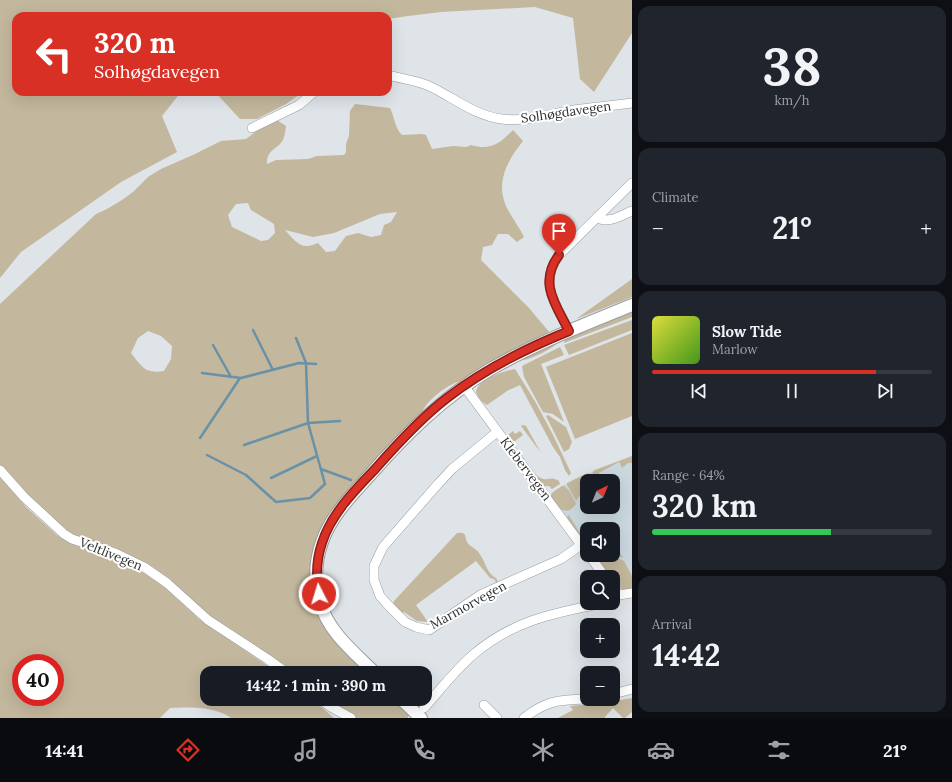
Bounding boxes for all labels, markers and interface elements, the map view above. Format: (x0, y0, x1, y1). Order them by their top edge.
text: 320 m (94, 25, 176, 61)
icon: left (28, 28, 80, 80)
text: 38 (763, 33, 821, 99)
text: Solhøgdavegen (94, 60, 220, 83)
text: km/h (774, 92, 810, 109)
street label: Solhøgdavegen (520, 97, 612, 127)
text: Climate (652, 189, 699, 206)
text: 21° (772, 209, 812, 247)
pin (542, 214, 576, 255)
text: − (652, 214, 664, 242)
text: + (920, 214, 932, 242)
icon: arrive (548, 220, 570, 242)
text: Slow Tide (712, 322, 782, 341)
text: Marlow (712, 341, 758, 358)
icon: previous (688, 380, 710, 402)
icon: pause (781, 380, 803, 402)
icon: next (874, 380, 896, 402)
street label: Klebervegen (497, 434, 556, 504)
text: Range · 64% (652, 467, 725, 484)
north arrow (580, 474, 620, 514)
map controls (580, 474, 620, 706)
text: 320 km (652, 487, 757, 525)
button: sound (580, 522, 620, 562)
street label: Veltlivegen (76, 533, 145, 574)
button: search (580, 570, 620, 610)
position arrow (298, 573, 340, 615)
street label: Marmorvegen (427, 577, 509, 633)
text: Arrival (652, 616, 692, 633)
button: + (580, 618, 620, 658)
text: 14:42 (652, 636, 721, 674)
speed limit sign: 40 (12, 654, 64, 706)
button: − (580, 666, 620, 706)
text: 14:42 · 1 min · 390 m (246, 676, 386, 695)
icon: directions (174, 736, 202, 764)
icon: music (292, 736, 320, 764)
icon: phone (410, 736, 438, 764)
icon: climate (529, 736, 557, 764)
icon: car (647, 736, 675, 764)
icon: filters (765, 736, 793, 764)
text: 14:41 (45, 739, 84, 762)
text: 21° (883, 739, 907, 762)

